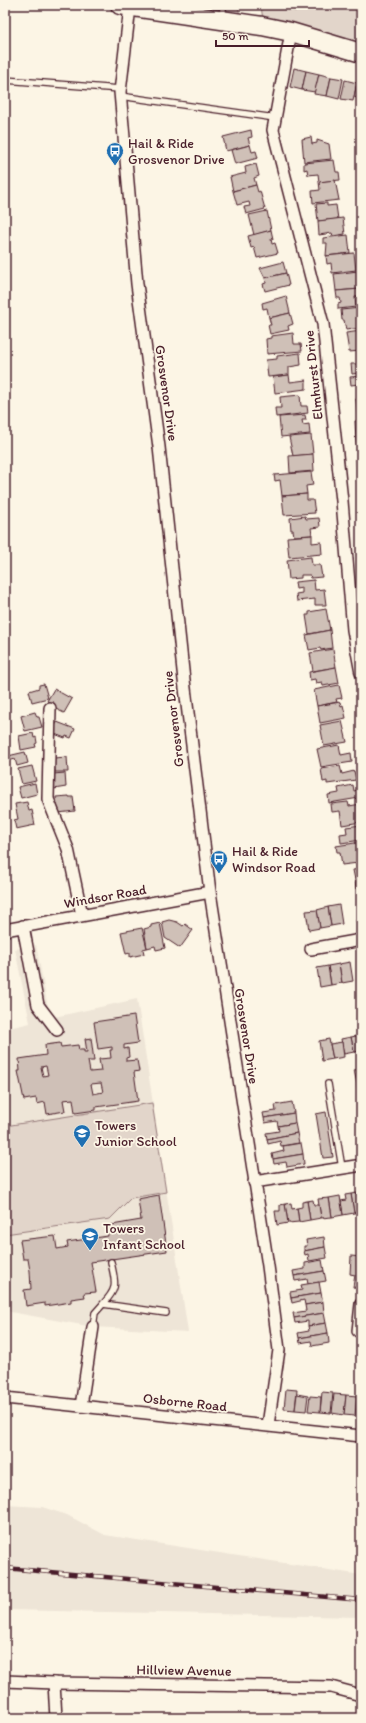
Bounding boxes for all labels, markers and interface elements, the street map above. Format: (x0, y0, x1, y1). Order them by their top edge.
scale bar (216, 22, 309, 48)
text: 50 m (222, 29, 248, 43)
place label: Hail & Ride Grosvenor Drive (128, 135, 225, 168)
bus stop icon: Hail & Ride Grosvenor Drive (105, 141, 125, 166)
street label: Elmhurst Drive (300, 329, 327, 421)
street label: Grosvenor Drive (151, 344, 182, 442)
street label: Grosvenor Drive (159, 670, 188, 768)
place label: Hail & Ride Windsor Road (232, 843, 316, 876)
bus stop icon: Hail & Ride Windsor Road (209, 849, 229, 874)
street label: Windsor Road (63, 881, 148, 912)
street label: Grosvenor Drive (231, 987, 263, 1086)
place label: Towers Junior School (95, 1117, 177, 1150)
school or university icon: Towers Junior School (72, 1123, 92, 1148)
place label: Towers Infant School (103, 1220, 185, 1253)
school or university icon: Towers Infant School (80, 1226, 100, 1251)
street label: Osborne Road (142, 1390, 228, 1415)
street label: Hillview Avenue (136, 1661, 232, 1680)

